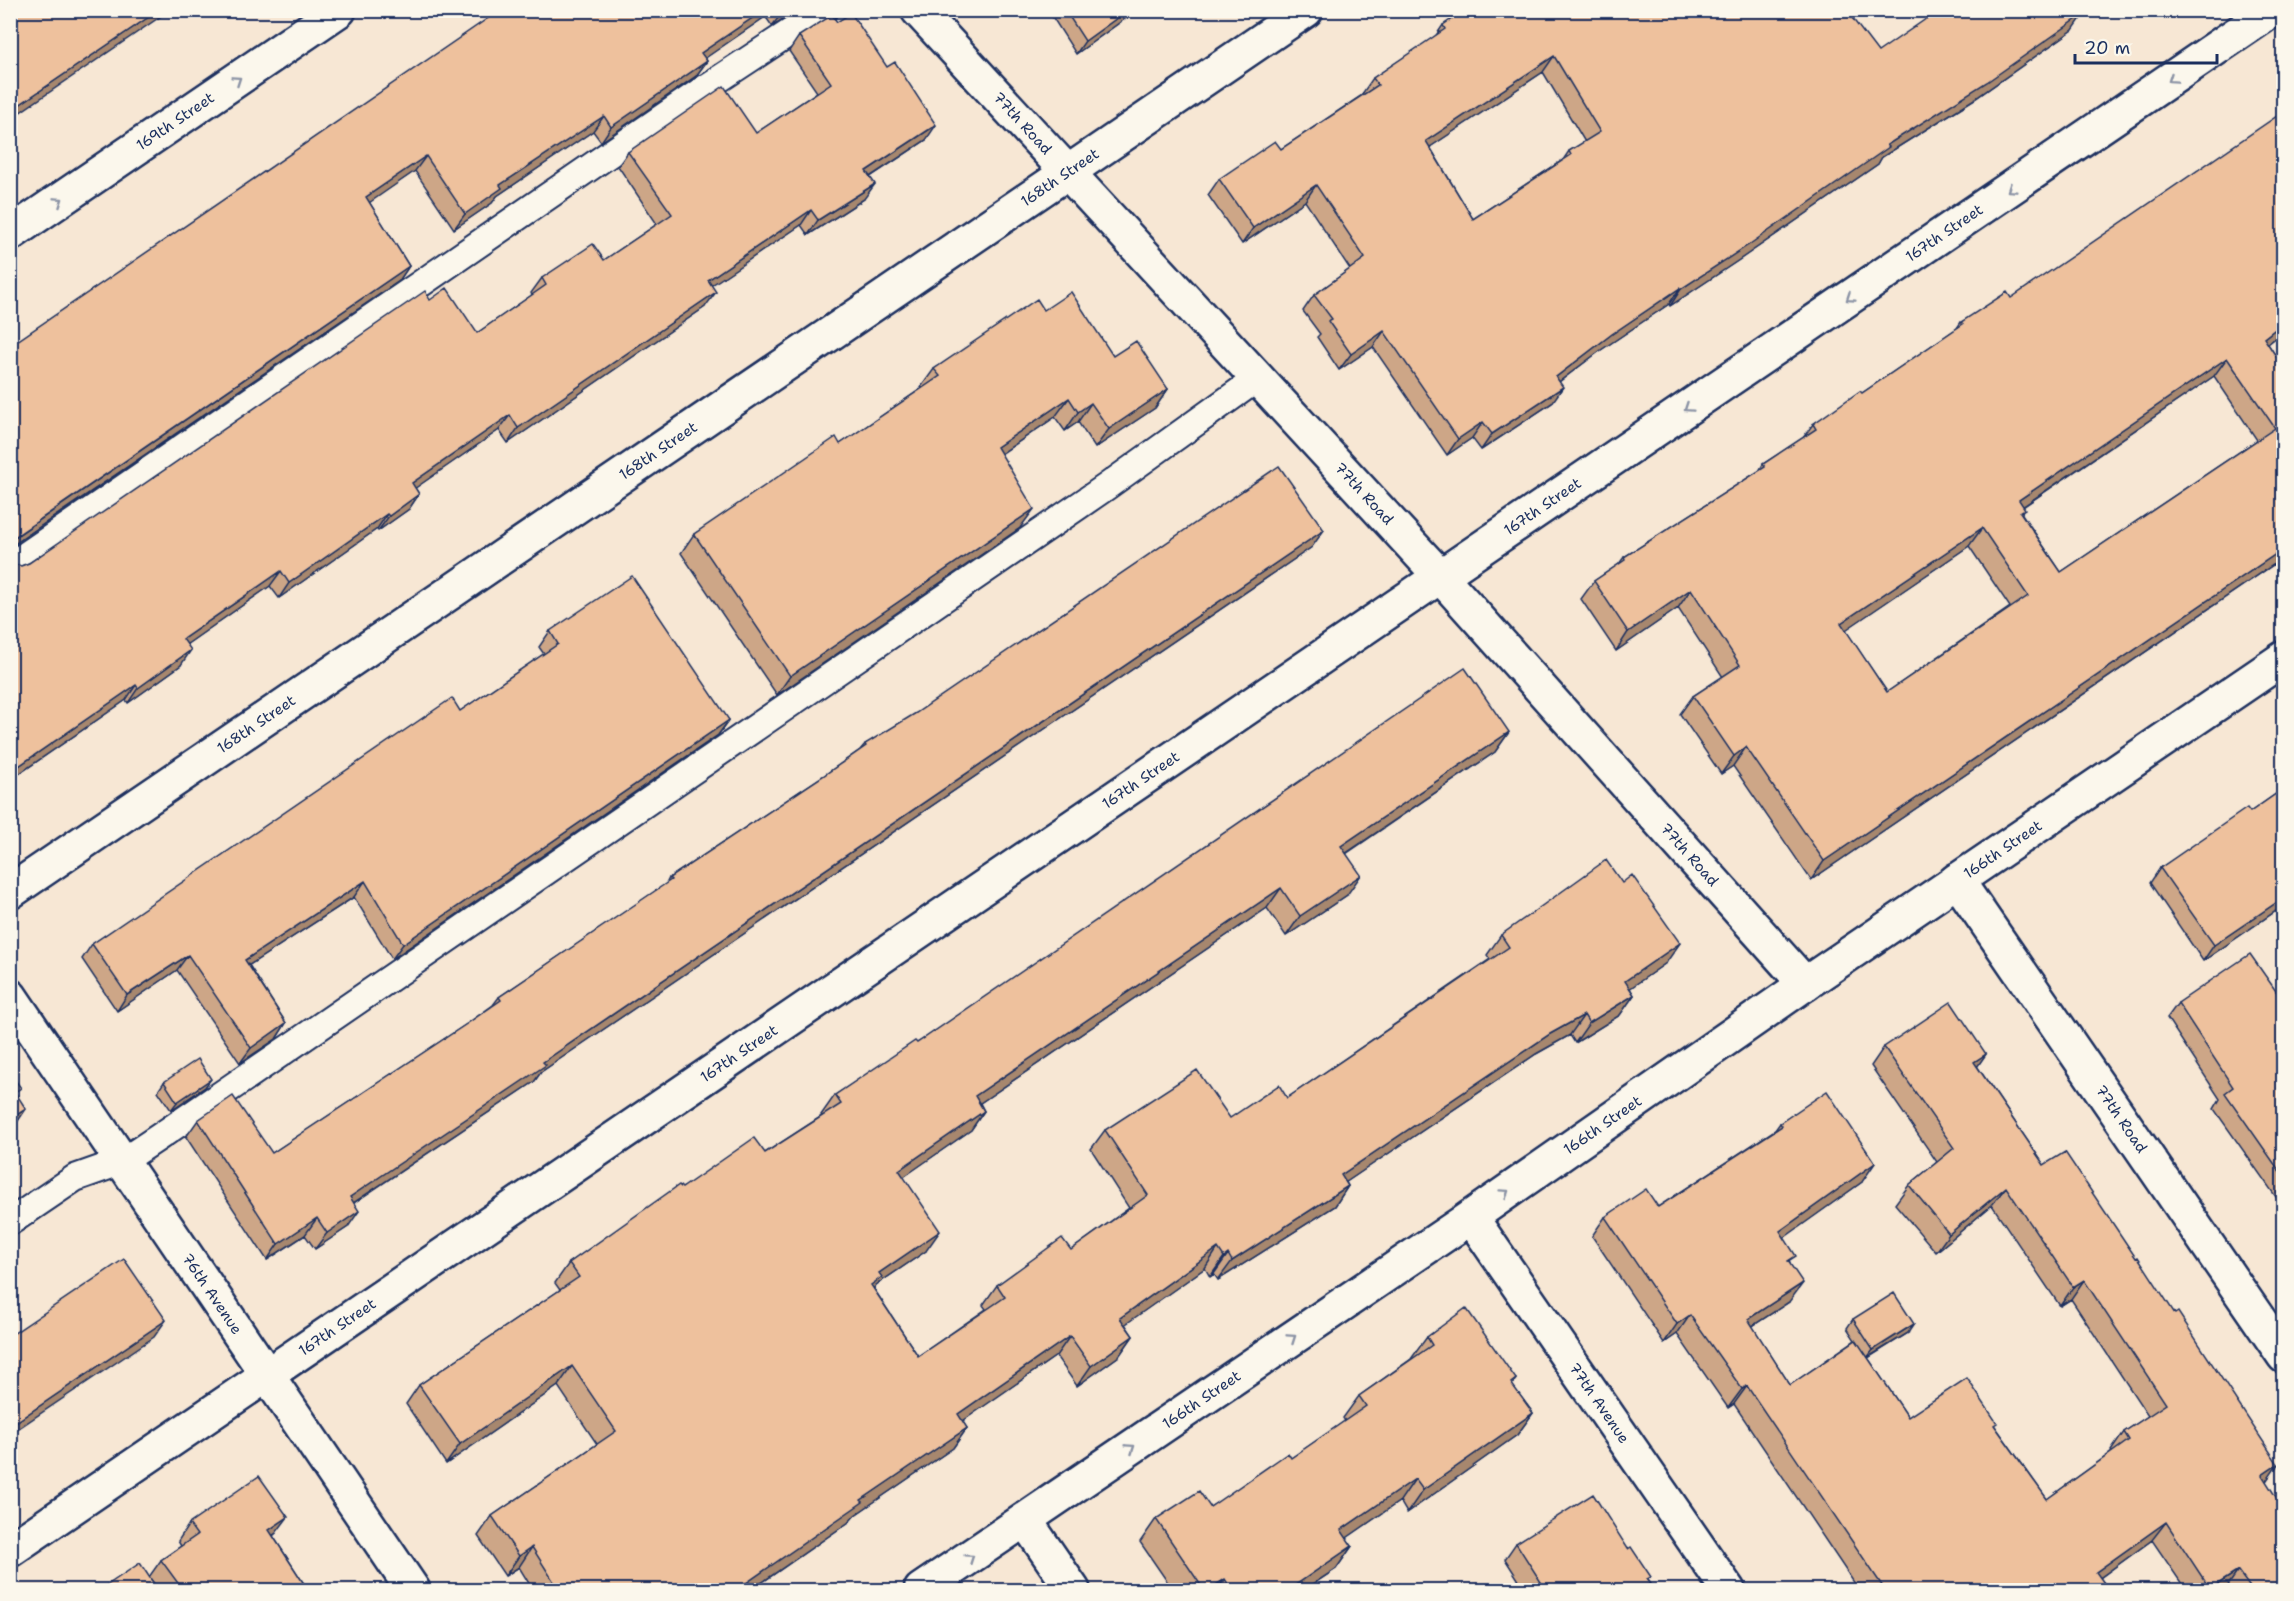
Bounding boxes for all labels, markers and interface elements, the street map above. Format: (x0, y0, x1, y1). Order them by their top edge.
scale bar (2075, 27, 2218, 65)
text: 20 m (2084, 36, 2130, 60)
one-way arrow (2168, 72, 2179, 83)
one-way arrow (231, 76, 242, 87)
street label: 169th Street (132, 88, 218, 155)
street label: 77th Road (988, 88, 1057, 159)
street label: 168th Street (1017, 144, 1103, 211)
one-way arrow (2007, 182, 2018, 193)
one-way arrow (52, 197, 63, 208)
street label: 167th Street (1902, 200, 1987, 267)
one-way arrow (1845, 291, 1856, 302)
one-way arrow (1684, 401, 1695, 412)
street label: 168th Street (615, 417, 701, 485)
street label: 77th Road (1330, 458, 1398, 530)
street label: 167th Street (1500, 473, 1585, 540)
street label: 168th Street (213, 691, 300, 758)
street label: 167th Street (1098, 747, 1184, 814)
street label: 166th Street (1959, 816, 2046, 883)
street label: 77th Road (1656, 819, 1723, 891)
street label: 167th Street (696, 1020, 782, 1087)
street label: 77th Road (2091, 1081, 2152, 1157)
street label: 166th Street (1560, 1091, 1646, 1159)
one-way arrow (1499, 1189, 1510, 1200)
street label: 76th Avenue (177, 1249, 247, 1338)
street label: 167th Street (295, 1294, 380, 1361)
one-way arrow (1286, 1334, 1297, 1345)
street label: 77th Avenue (1564, 1359, 1634, 1447)
street label: 166th Street (1158, 1366, 1245, 1434)
one-way arrow (1124, 1444, 1135, 1455)
one-way arrow (963, 1554, 974, 1565)

